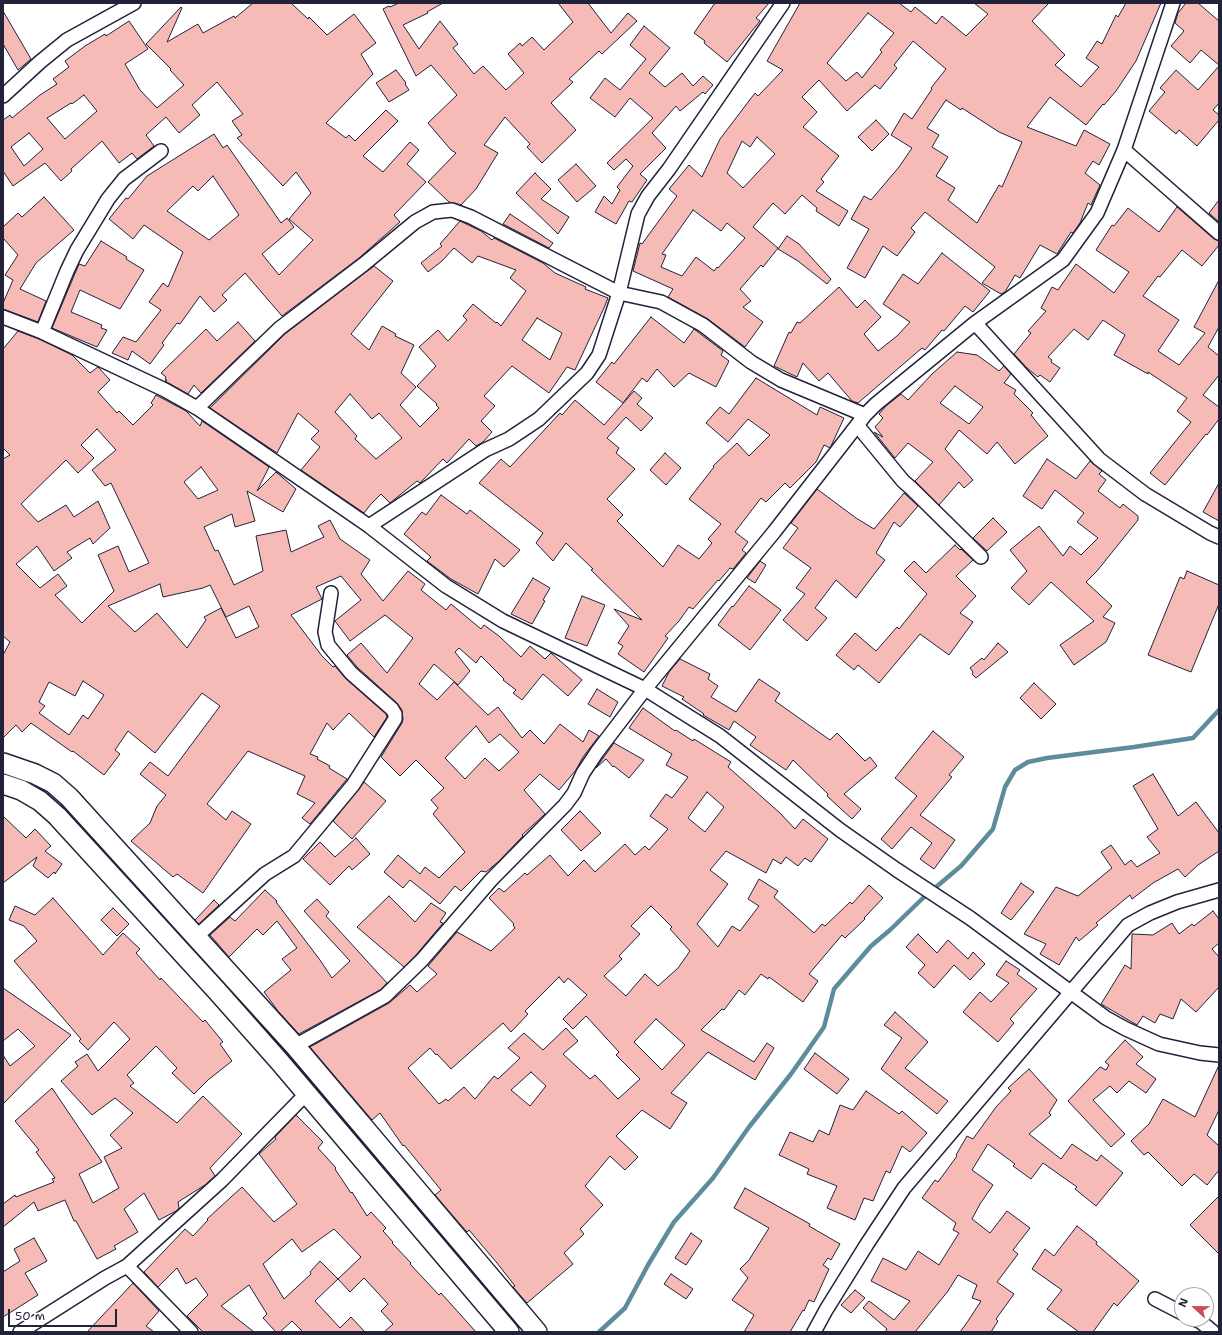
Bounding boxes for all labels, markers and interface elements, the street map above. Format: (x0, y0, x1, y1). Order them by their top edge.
north arrow (1174, 1287, 1214, 1327)
text: N (1175, 1296, 1192, 1310)
scale bar (10, 1301, 119, 1327)
text: 50 m (15, 1308, 45, 1324)

